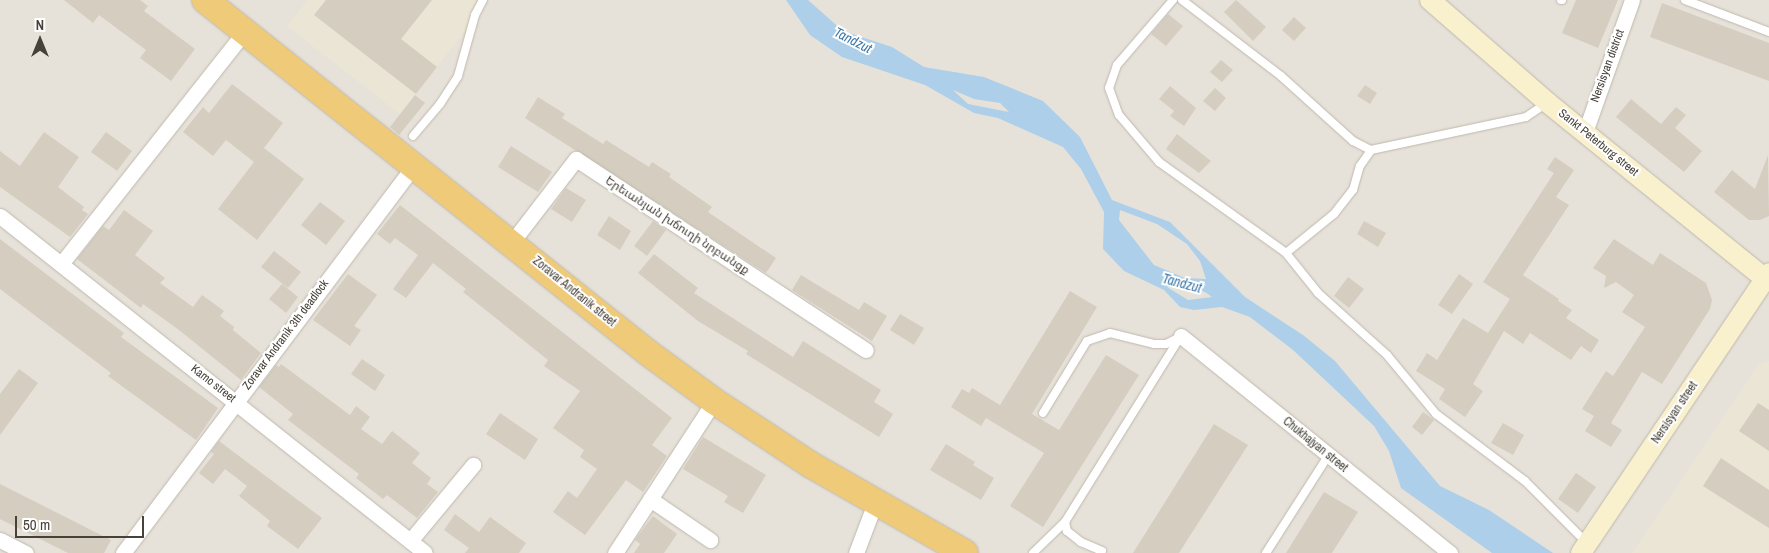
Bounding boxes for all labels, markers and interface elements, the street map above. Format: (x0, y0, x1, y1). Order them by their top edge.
north arrow (15, 15, 65, 65)
text: N (36, 16, 44, 34)
water label: Tandzut (831, 23, 875, 57)
street label: Nersisyan district (1588, 28, 1628, 104)
street label: Sankt Peterburg street (1555, 106, 1641, 180)
street label: Երեւանյան խճուղի նրբանցք (602, 174, 752, 278)
street label: Zoravar Andranik street (529, 254, 619, 330)
water label: Tandzut (1161, 270, 1203, 296)
street label: Zoravar Andranik 3th deadlock (240, 277, 332, 393)
street label: Kamo street (188, 362, 238, 406)
street label: Nersisyan street (1649, 379, 1701, 447)
street label: Chukhajyan street (1280, 414, 1350, 476)
scale bar (18, 506, 146, 538)
text: 50 m (23, 514, 50, 535)

